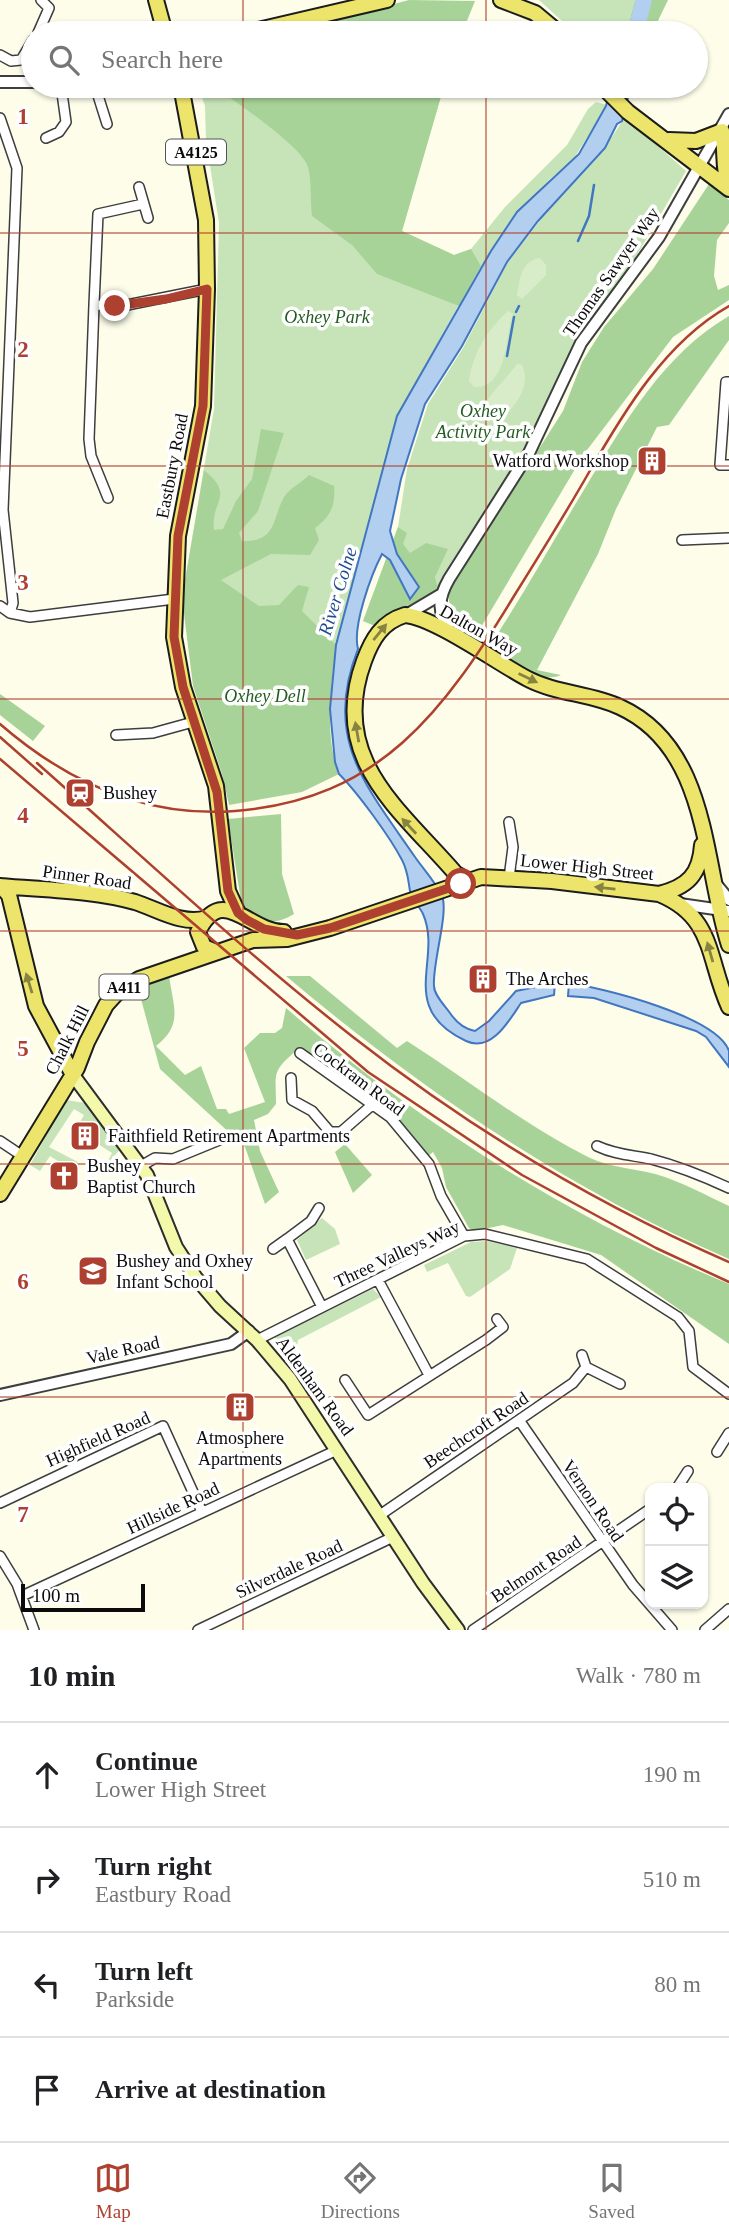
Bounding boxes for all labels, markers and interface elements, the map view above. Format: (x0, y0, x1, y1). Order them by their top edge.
search box (21, 21, 708, 98)
icon: search (45, 41, 83, 79)
text: Search here (101, 45, 223, 74)
text: 1 (17, 104, 29, 129)
road number: A4125 (166, 140, 226, 164)
street label: Thomas Sawyer Way (559, 204, 663, 340)
route end (99, 290, 130, 321)
park label: Oxhey Park (284, 307, 371, 327)
text: 2 (17, 337, 29, 362)
park label: Oxhey Activity Park (435, 401, 531, 442)
street label: Eastbury Road (152, 412, 192, 520)
building icon: Watford Workshop (635, 444, 669, 478)
place label: Watford Workshop (493, 451, 629, 471)
water label: River Colne (314, 544, 361, 639)
text: 3 (17, 570, 29, 595)
street label: Dalton Way (437, 600, 521, 660)
one-way arrow (372, 624, 387, 641)
one-way arrow (518, 673, 538, 684)
park label: Oxhey Dell (224, 686, 306, 706)
one-way arrow (351, 721, 362, 743)
station icon: Bushey (63, 776, 97, 810)
place label: Bushey (103, 783, 157, 803)
text: 4 (17, 803, 29, 828)
one-way arrow (402, 818, 418, 835)
street label: Lower High Street (519, 850, 655, 884)
street label: Pinner Road (41, 861, 133, 893)
route start (445, 868, 476, 899)
one-way arrow (594, 882, 616, 893)
one-way arrow (704, 941, 714, 962)
building icon: The Arches (466, 962, 500, 996)
place label: The Arches (506, 969, 588, 989)
one-way arrow (23, 972, 34, 993)
road number: A411 (100, 974, 148, 1000)
street label: Chalk Hill (41, 1002, 93, 1078)
text: 5 (17, 1036, 29, 1061)
street label: Cockram Road (310, 1038, 408, 1120)
building icon: Faithfield Retirement Apartments (68, 1119, 102, 1153)
place label: Faithfield Retirement Apartments (108, 1126, 350, 1146)
place label: Bushey Baptist Church (87, 1156, 196, 1197)
church icon: Bushey Baptist Church (47, 1159, 81, 1193)
street label: Three Valleys Way (331, 1216, 463, 1292)
place label: Bushey and Oxhey Infant School (116, 1251, 253, 1292)
school or university icon: Bushey and Oxhey Infant School (76, 1254, 110, 1288)
text: 6 (17, 1269, 29, 1294)
street label: Vale Road (84, 1332, 162, 1368)
street label: Aldenham Road (272, 1333, 358, 1439)
street label: Beechcroft Road (420, 1388, 532, 1472)
building icon: Atmosphere Apartments (223, 1390, 257, 1424)
street label: Highfield Road (43, 1407, 153, 1471)
place label: Atmosphere Apartments (196, 1428, 284, 1469)
street label: Vernon Road (558, 1456, 628, 1546)
street label: Hillside Road (124, 1478, 222, 1538)
map controls (645, 1483, 708, 1609)
button: locate (645, 1483, 708, 1546)
text: 7 (17, 1502, 29, 1527)
street label: Belmont Road (487, 1531, 585, 1607)
street label: Silverdale Road (232, 1536, 346, 1602)
button: layers (645, 1546, 708, 1609)
scale bar (21, 1581, 145, 1613)
text: 100 m (32, 1585, 80, 1606)
text: 10 min (28, 1659, 116, 1692)
text: Walk · 780 m (576, 1663, 701, 1688)
text: Continue (95, 1747, 198, 1776)
icon: ahead (28, 1756, 66, 1794)
text: 190 m (643, 1762, 701, 1787)
text: Lower High Street (95, 1777, 266, 1802)
text: Turn right (95, 1852, 212, 1881)
icon: right (28, 1861, 66, 1899)
text: 510 m (643, 1867, 701, 1892)
text: Eastbury Road (95, 1882, 231, 1907)
text: Turn left (95, 1957, 193, 1986)
icon: left (28, 1966, 66, 2004)
text: 80 m (654, 1972, 701, 1997)
text: Parkside (95, 1987, 174, 2012)
icon: arrive (28, 2071, 66, 2109)
text: Arrive at destination (95, 2075, 326, 2104)
tab: Map (94, 2159, 132, 2223)
tab: Directions (321, 2159, 400, 2223)
tab: Saved (588, 2159, 635, 2223)

